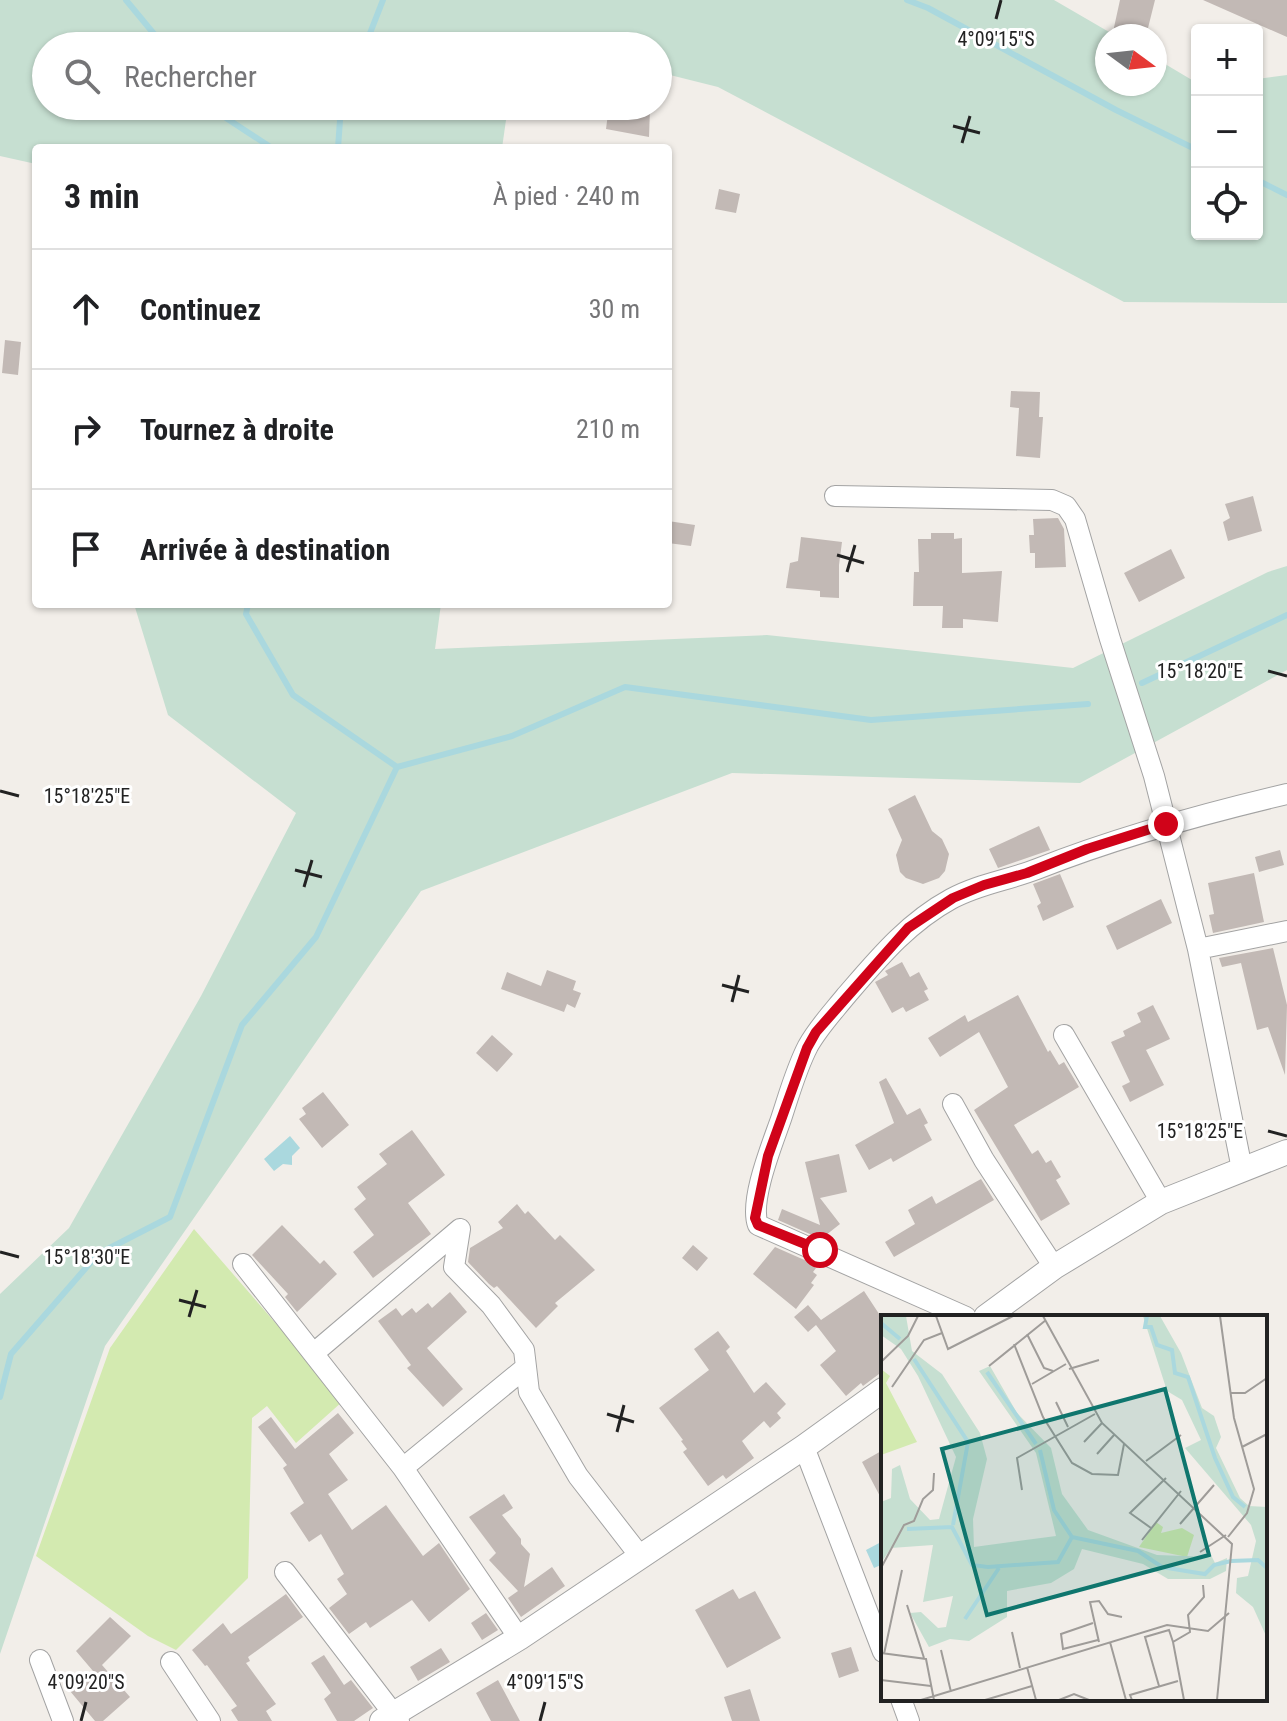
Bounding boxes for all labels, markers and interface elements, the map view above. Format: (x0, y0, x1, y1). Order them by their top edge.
north arrow (1095, 24, 1167, 96)
map controls (1191, 24, 1263, 240)
button: + (1191, 24, 1263, 96)
text: 4°09'15"S (957, 27, 1035, 51)
search box (32, 32, 672, 120)
icon: search (60, 54, 104, 98)
text: Rechercher (124, 59, 257, 94)
button: − (1191, 96, 1263, 168)
button: locate (1191, 168, 1263, 240)
text: 3 min (64, 176, 140, 216)
text: À pied · 240 m (493, 181, 640, 211)
icon: ahead (64, 287, 108, 331)
text: Continuez (140, 292, 261, 327)
text: 30 m (589, 294, 640, 324)
icon: right (64, 407, 108, 451)
text: Tournez à droite (140, 412, 334, 447)
text: 210 m (576, 414, 640, 444)
icon: arrive (64, 527, 108, 571)
text: Arrivée à destination (140, 532, 390, 567)
text: 15°18'20"E (1157, 659, 1243, 683)
text: 15°18'25"E (44, 784, 130, 808)
route end (1148, 806, 1184, 842)
text: 15°18'25"E (1157, 1119, 1243, 1143)
route start (802, 1232, 838, 1268)
text: 15°18'30"E (44, 1245, 130, 1269)
inset map (881, 1315, 1267, 1701)
text: 4°09'20"S (47, 1670, 125, 1694)
text: 4°09'15"S (506, 1670, 584, 1694)

